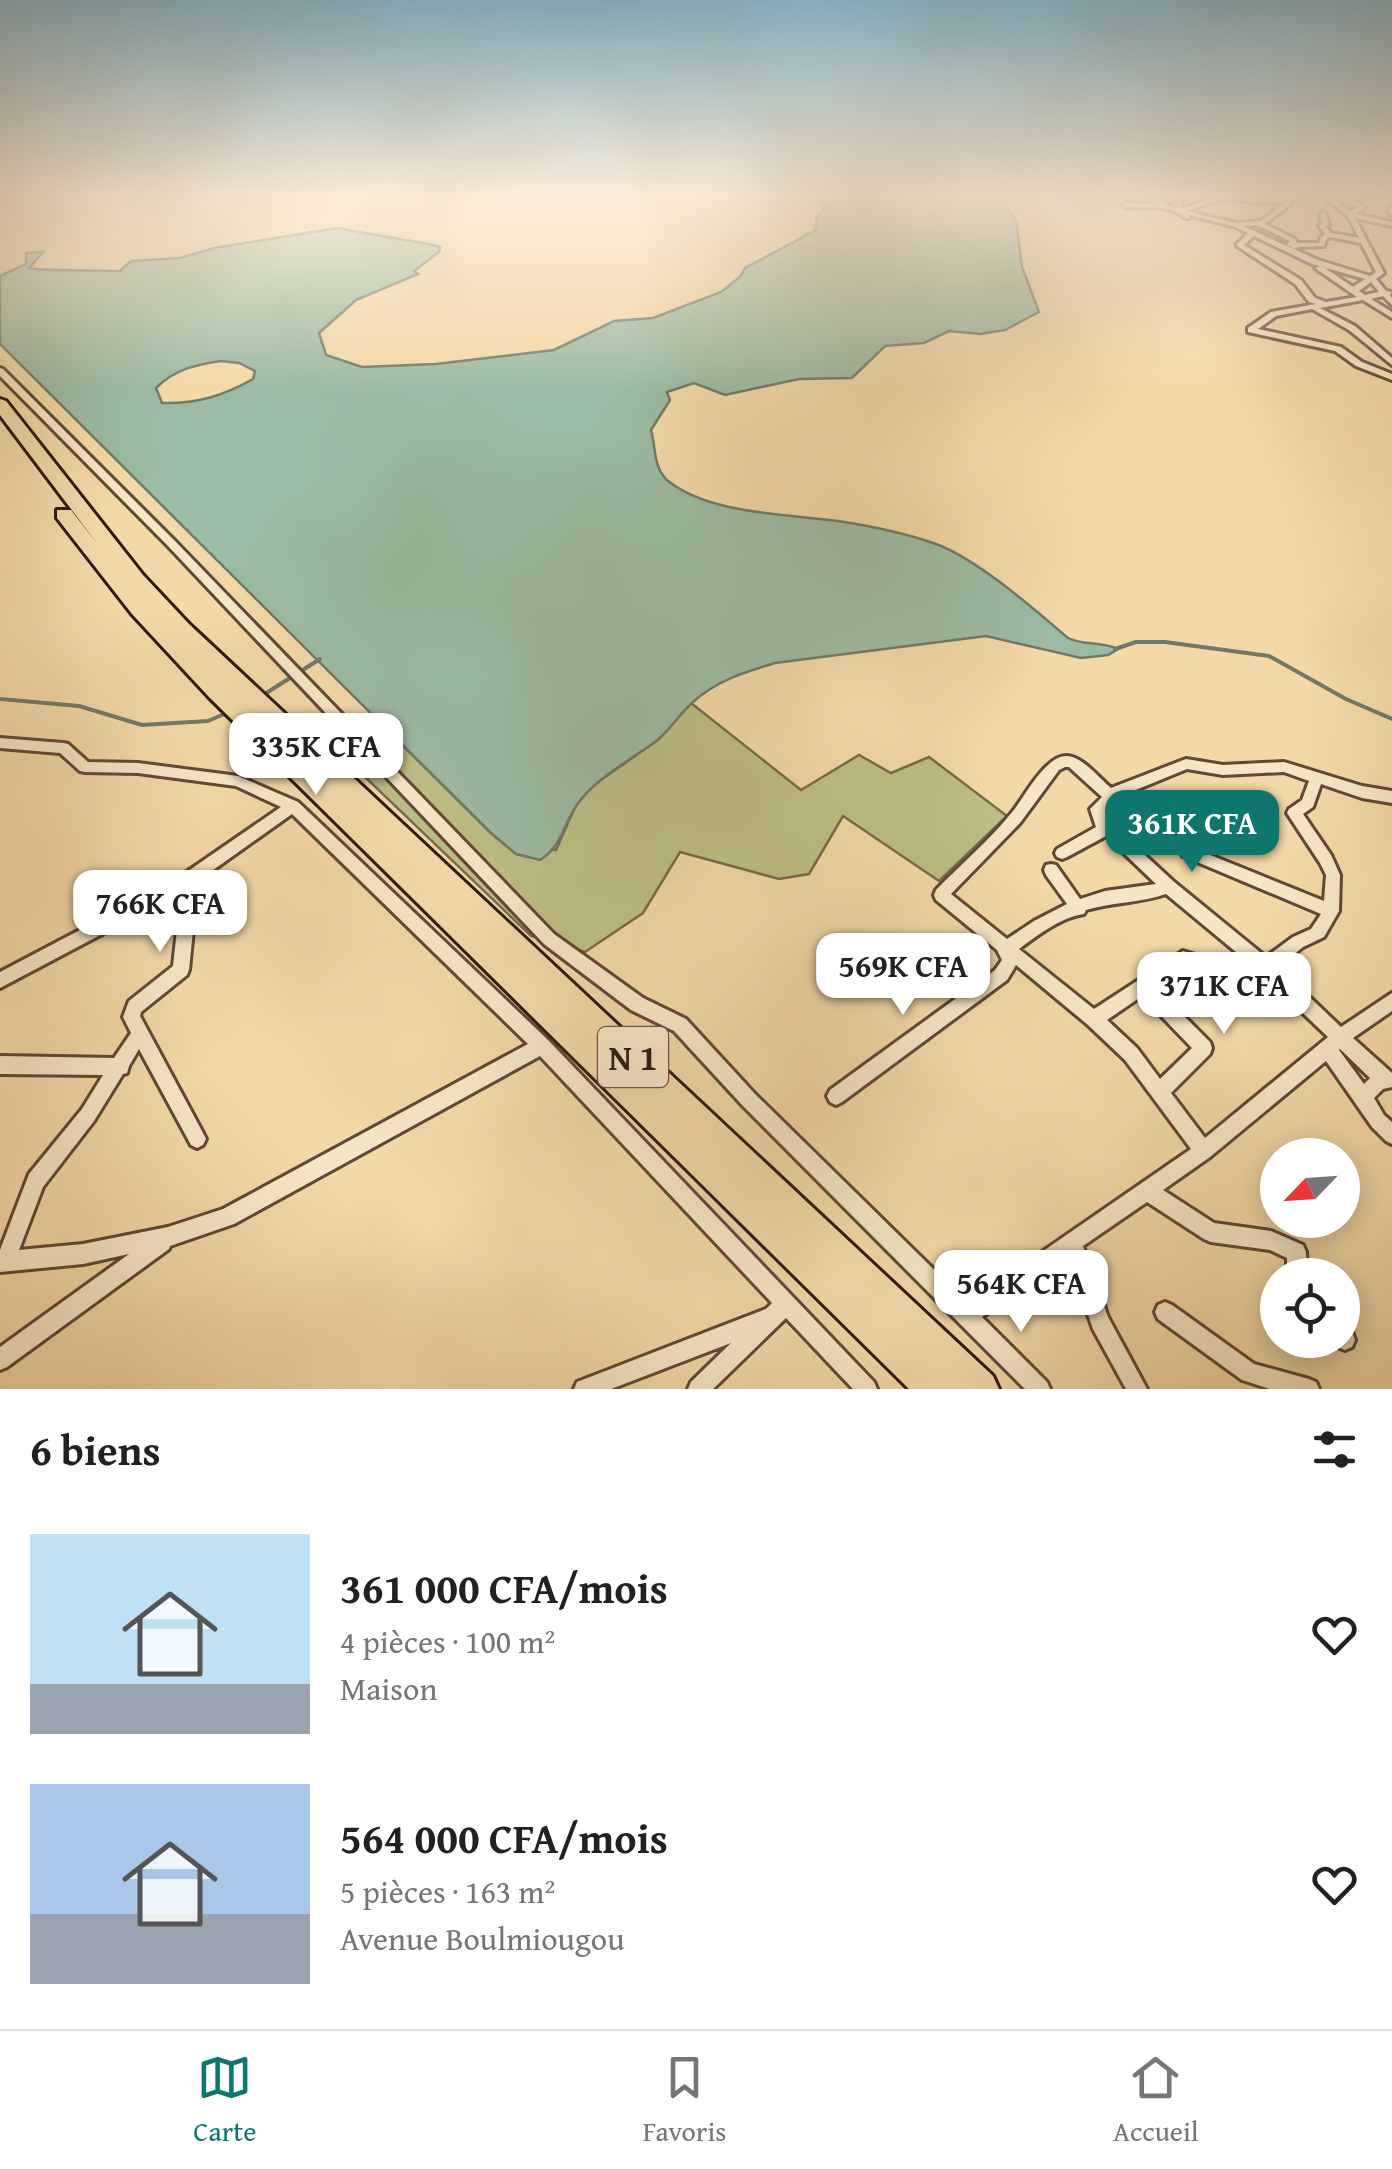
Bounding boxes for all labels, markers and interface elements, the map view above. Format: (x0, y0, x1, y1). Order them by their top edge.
pin: 335K CFA (213, 713, 419, 798)
text: 335K CFA (251, 722, 381, 769)
pin: 361K CFA (1089, 790, 1295, 875)
text: 361K CFA (1127, 799, 1257, 846)
pin: 766K CFA (57, 870, 263, 955)
text: 766K CFA (95, 879, 225, 926)
pin: 569K CFA (800, 933, 1006, 1018)
text: 569K CFA (838, 942, 968, 989)
pin: 371K CFA (1121, 952, 1327, 1037)
text: 371K CFA (1159, 961, 1289, 1008)
road number: N 1 (598, 1027, 668, 1087)
north arrow (1260, 1138, 1360, 1238)
map controls (1260, 1138, 1360, 1358)
pin: 564K CFA (918, 1250, 1124, 1335)
button: locate (1260, 1258, 1360, 1358)
text: 564K CFA (956, 1259, 1086, 1306)
text: 6 biens (30, 1419, 161, 1480)
icon: filters (1307, 1422, 1362, 1477)
text: 361 000 CFA/mois (340, 1557, 668, 1618)
icon: home (110, 1574, 230, 1694)
icon: heart (1307, 1607, 1362, 1662)
text: 4 pièces · 100 m² (340, 1618, 555, 1665)
text: Maison (340, 1665, 437, 1712)
text: 564 000 CFA/mois (340, 1807, 668, 1868)
icon: home (110, 1824, 230, 1944)
icon: heart (1307, 1857, 1362, 1912)
text: 5 pièces · 163 m² (340, 1868, 555, 1915)
text: Avenue Boulmiougou (340, 1915, 624, 1962)
tab: Carte (193, 2050, 256, 2151)
tab: Favoris (643, 2050, 726, 2151)
tab: Accueil (1113, 2050, 1199, 2151)

